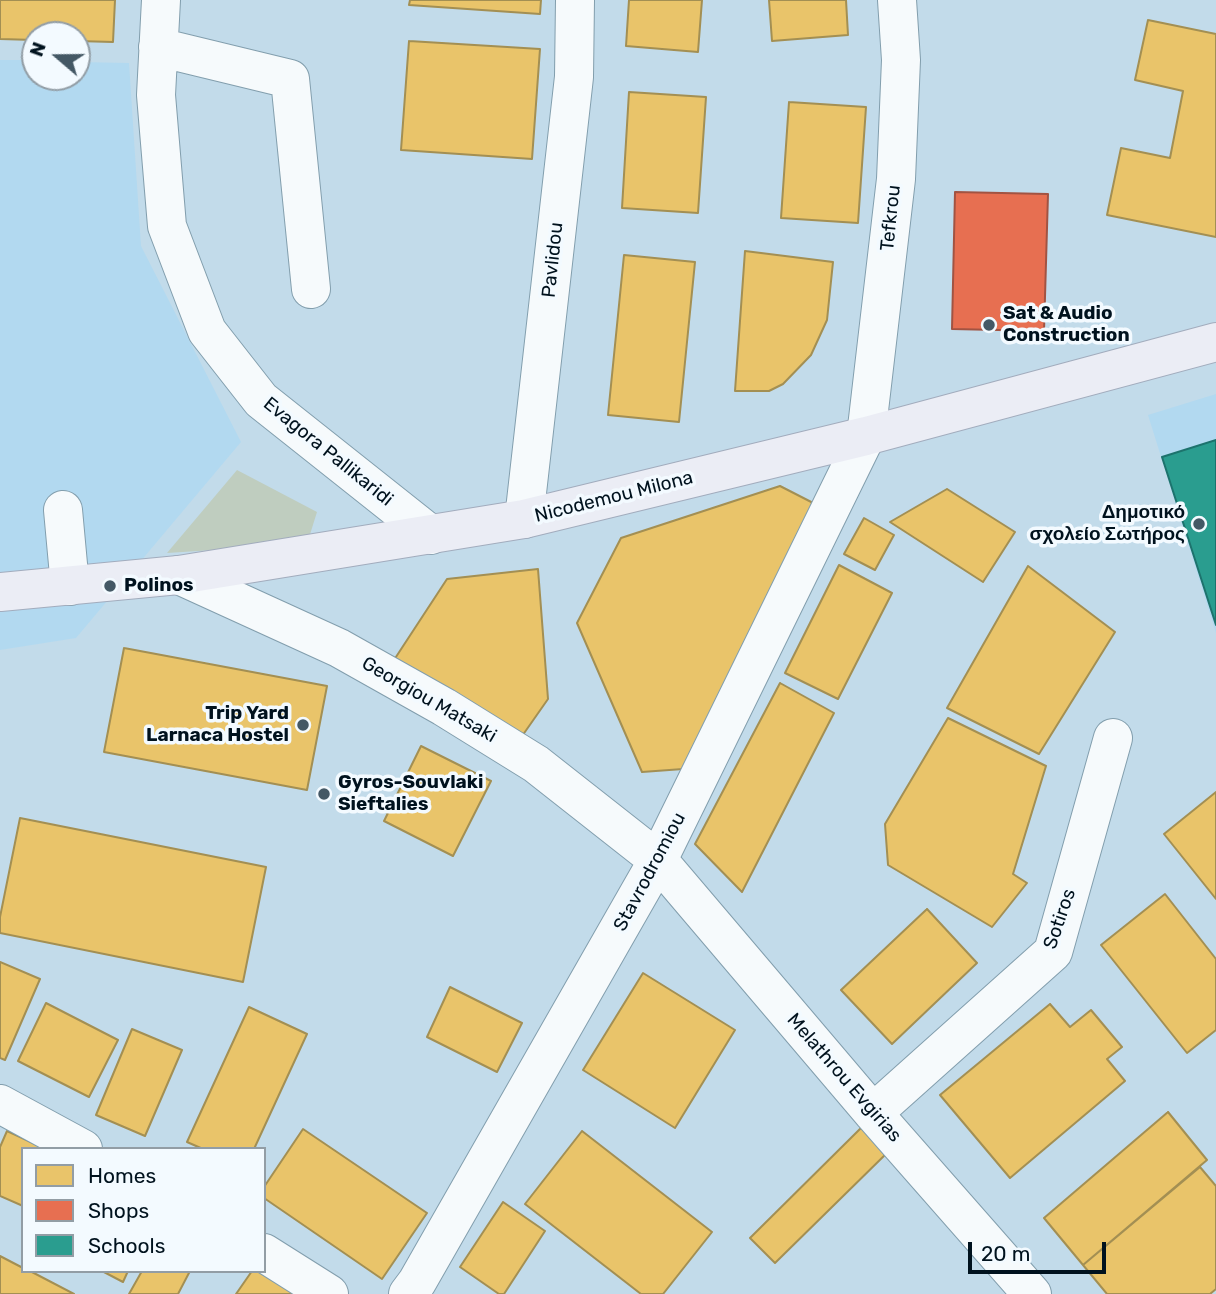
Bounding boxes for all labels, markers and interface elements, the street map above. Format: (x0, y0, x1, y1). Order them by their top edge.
north arrow (21, 21, 91, 91)
text: N (25, 39, 51, 60)
street label: Tefkrou (876, 184, 906, 252)
street label: Pavlidou (538, 221, 568, 299)
place label: Sat & Audio Construction (1003, 303, 1130, 347)
marker: Sat & Audio Construction (981, 317, 997, 333)
street label: Evagora Pallikaridi (258, 393, 398, 511)
street label: Nicodemou Milona (533, 466, 695, 528)
place label: Δημοτικό σχολείο Σωτήρος (1029, 502, 1185, 546)
marker: Δημοτικό σχολείο Σωτήρος (1191, 516, 1207, 532)
place label: Polinos (124, 575, 194, 597)
marker: Polinos (102, 578, 118, 594)
street label: Georgiou Matsaki (358, 652, 500, 748)
place label: Trip Yard Larnaca Hostel (146, 703, 289, 747)
marker: Trip Yard Larnaca Hostel (295, 717, 311, 733)
place label: Gyros-Souvlaki Sieftalies (338, 772, 483, 816)
marker: Gyros-Souvlaki Sieftalies (316, 786, 332, 802)
street label: Stavrodromiou (609, 809, 691, 935)
street label: Sotiros (1039, 886, 1081, 952)
street label: Melathrou Evgirias (782, 1009, 906, 1147)
legend (21, 1147, 266, 1273)
text: Homes (88, 1163, 156, 1188)
text: Shops (88, 1198, 149, 1223)
scale bar (971, 1228, 1109, 1272)
text: Schools (88, 1233, 165, 1258)
text: 20 m (981, 1241, 1030, 1266)

